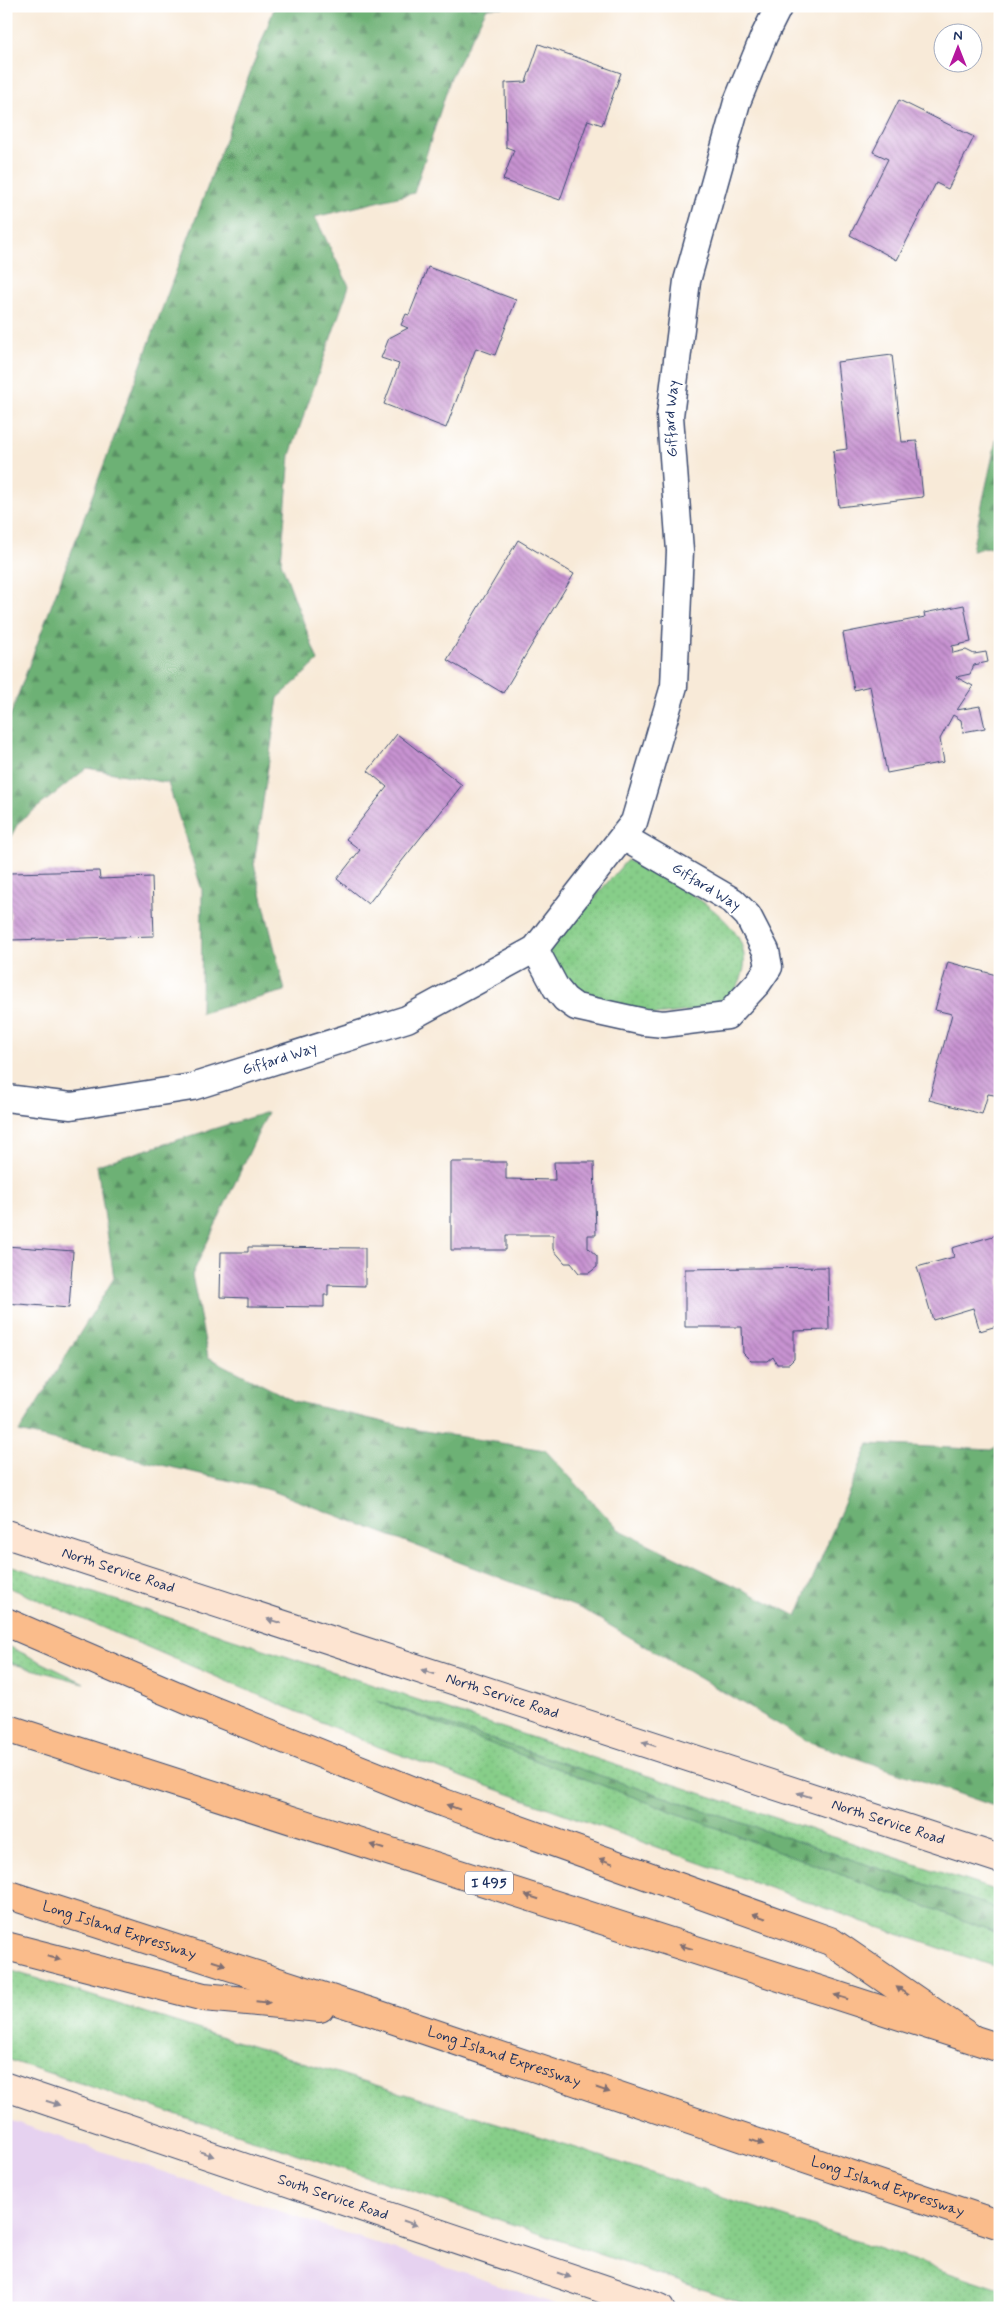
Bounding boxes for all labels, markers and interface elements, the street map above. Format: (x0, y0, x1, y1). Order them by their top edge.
north arrow (934, 22, 984, 72)
text: N (953, 27, 963, 45)
street label: Giffard Way (660, 379, 684, 458)
street label: Giffard Way (668, 858, 744, 916)
street label: Giffard Way (240, 1038, 320, 1080)
street label: North Service Road (59, 1543, 177, 1598)
one-way arrow (266, 1617, 281, 1625)
one-way arrow (421, 1668, 436, 1675)
street label: North Service Road (443, 1668, 561, 1724)
one-way arrow (642, 1740, 657, 1748)
one-way arrow (796, 1791, 811, 1798)
street label: North Service Road (829, 1795, 947, 1850)
one-way arrow (445, 1803, 460, 1811)
one-way arrow (369, 1843, 384, 1851)
one-way arrow (598, 1857, 613, 1865)
road number: I 495 (465, 1872, 513, 1895)
one-way arrow (524, 1893, 539, 1900)
street label: Long Island Expressway (40, 1896, 199, 1965)
one-way arrow (751, 1912, 766, 1920)
one-way arrow (679, 1942, 694, 1950)
one-way arrow (46, 1954, 61, 1962)
one-way arrow (212, 1959, 227, 1967)
one-way arrow (895, 1986, 909, 1996)
one-way arrow (833, 1992, 848, 2000)
one-way arrow (256, 1998, 272, 2006)
street label: Long Island Expressway (425, 2022, 584, 2092)
one-way arrow (595, 2087, 610, 2095)
one-way arrow (45, 2099, 60, 2107)
one-way arrow (749, 2139, 764, 2147)
one-way arrow (199, 2151, 214, 2159)
street label: Long Island Expressway (808, 2152, 967, 2222)
street label: South Service Road (275, 2169, 391, 2225)
one-way arrow (403, 2220, 418, 2228)
one-way arrow (557, 2272, 572, 2280)

